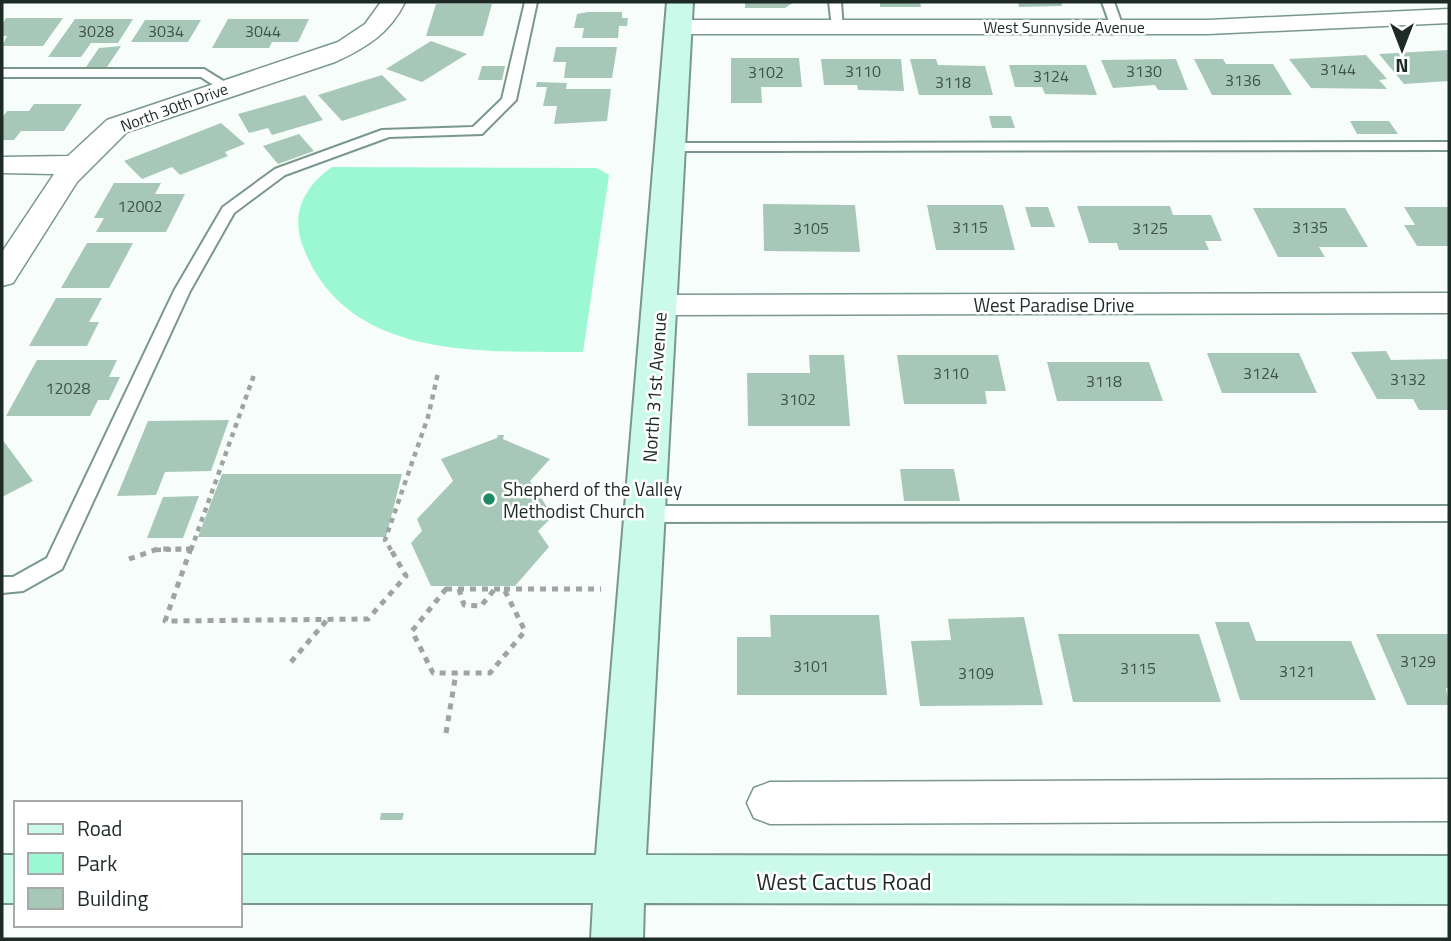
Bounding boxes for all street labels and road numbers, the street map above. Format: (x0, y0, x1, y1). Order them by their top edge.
street label: West Sunnyside Avenue (983, 15, 1145, 39)
street label: North 30th Drive (117, 76, 231, 138)
street label: West Paradise Drive (974, 290, 1134, 319)
street label: North 31st Avenue (634, 311, 674, 463)
street label: West Cactus Road (756, 864, 932, 899)

